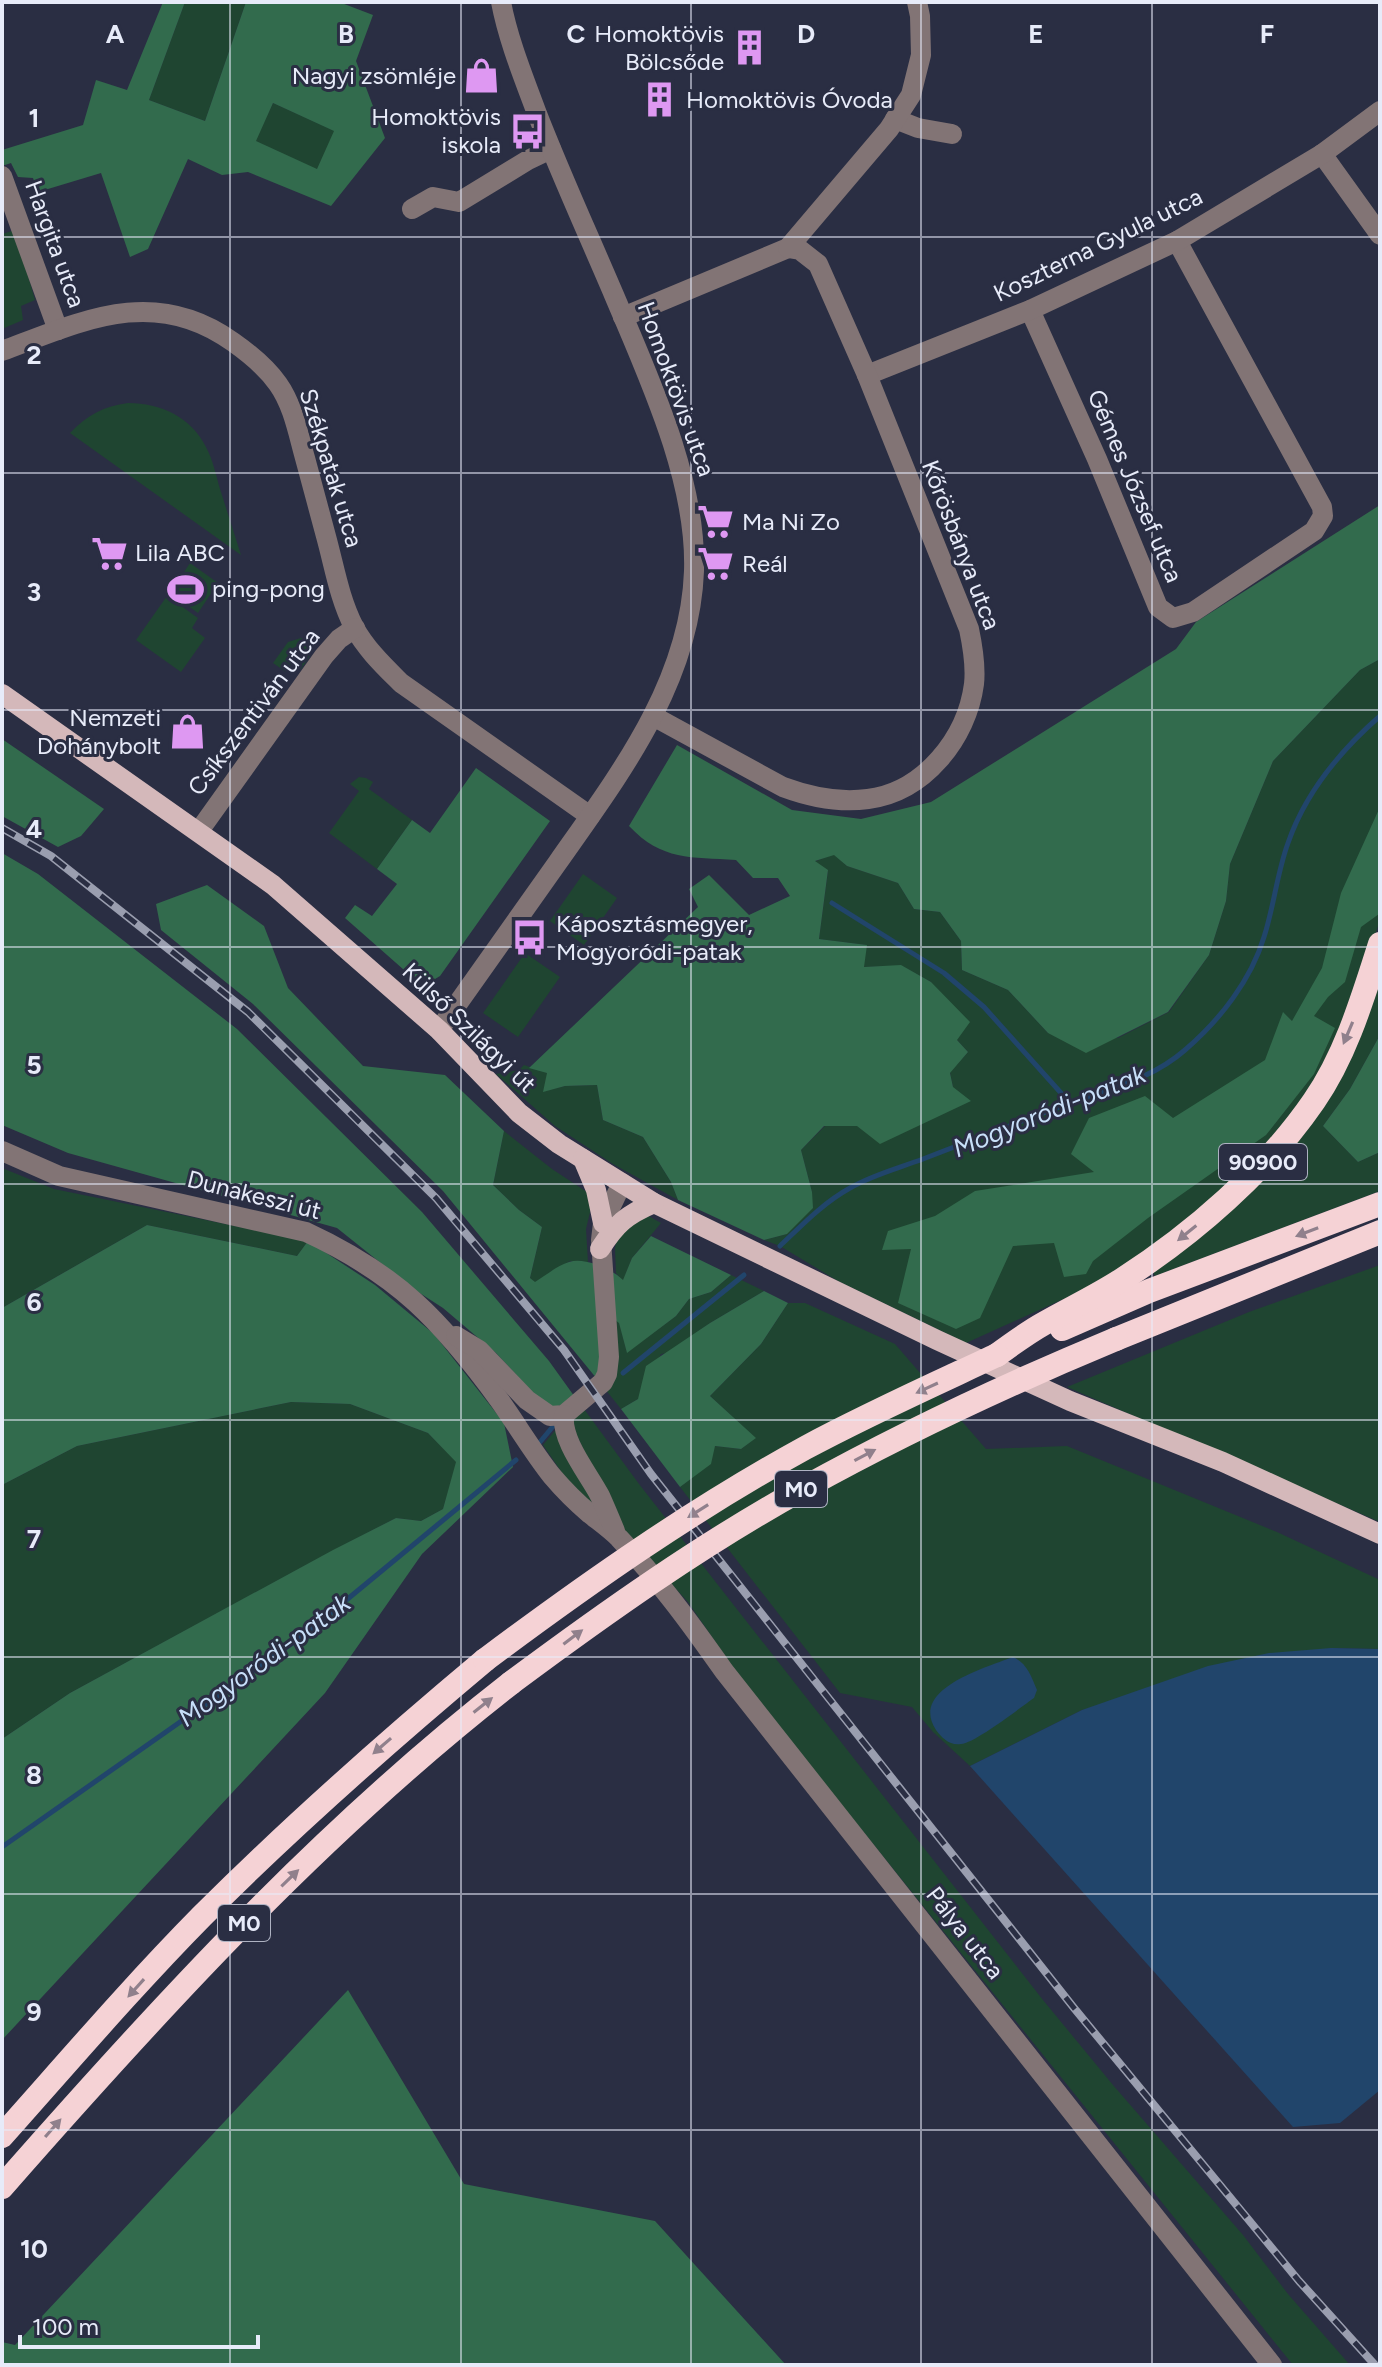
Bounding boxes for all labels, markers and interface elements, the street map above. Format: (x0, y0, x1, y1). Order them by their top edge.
text: A (106, 18, 125, 50)
text: B (338, 18, 354, 50)
text: C (567, 18, 586, 50)
text: D (797, 18, 815, 50)
text: E (1028, 18, 1044, 50)
text: F (1260, 18, 1274, 50)
place label: Homoktövis Bölcsőde (594, 19, 724, 76)
building icon: Homoktövis Bölcsőde (731, 29, 769, 67)
shop icon: Nagyi zsömléje (463, 57, 501, 95)
place label: Nagyi zsömléje (292, 61, 456, 90)
building icon: Homoktövis Óvoda (641, 81, 679, 119)
place label: Homoktövis Óvoda (686, 85, 893, 114)
text: 1 (29, 102, 39, 134)
place label: Homoktövis iskola (371, 102, 501, 159)
bus stop icon: Homoktövis iskola (508, 112, 546, 150)
street label: Hargita utca (19, 176, 92, 311)
street label: Koszterna Gyula utca (989, 181, 1207, 308)
street label: Homoktövis utca (631, 298, 721, 480)
text: 2 (26, 339, 42, 371)
street label: Székpatak utca (294, 385, 369, 551)
street label: Gémes József utca (1082, 385, 1189, 587)
street label: Kőrösbánya utca (916, 456, 1007, 634)
supermarket icon: Ma Ni Zo (697, 503, 735, 541)
place label: Ma Ni Zo (742, 507, 840, 536)
supermarket icon: Lila ABC (90, 534, 128, 572)
place label: Lila ABC (135, 538, 225, 567)
supermarket icon: Reál (697, 545, 735, 583)
place label: Reál (742, 549, 788, 578)
sports icon: ping-pong (167, 570, 205, 608)
place label: ping-pong (212, 574, 325, 603)
text: 3 (27, 576, 41, 608)
street label: Csíkszentiván utca (181, 623, 326, 801)
place label: Nemzeti Dohánybolt (37, 703, 161, 760)
shop icon: Nemzeti Dohánybolt (168, 713, 206, 751)
text: 4 (26, 813, 42, 845)
place label: Káposztásmegyer, Mogyoródi-patak (556, 909, 753, 966)
bus stop icon: Káposztásmegyer, Mogyoródi-patak (511, 919, 549, 957)
street label: Külső Szilágyi út (396, 957, 542, 1099)
one-way arrow (1342, 1021, 1355, 1044)
text: 5 (26, 1049, 42, 1081)
water label: Mogyoródi-patak (948, 1057, 1152, 1164)
road number: 90900 (1219, 1144, 1307, 1180)
street label: Dunakeszi út (184, 1164, 324, 1225)
one-way arrow (1177, 1224, 1197, 1241)
one-way arrow (1295, 1226, 1319, 1239)
text: 6 (26, 1286, 42, 1318)
one-way arrow (915, 1381, 938, 1395)
one-way arrow (854, 1448, 876, 1462)
road number: M0 (775, 1471, 827, 1507)
one-way arrow (687, 1504, 709, 1518)
text: 7 (27, 1523, 41, 1555)
water label: Mogyoródi-patak (172, 1586, 358, 1733)
one-way arrow (563, 1629, 583, 1645)
one-way arrow (473, 1697, 493, 1714)
one-way arrow (373, 1737, 393, 1754)
text: 8 (26, 1759, 42, 1791)
one-way arrow (280, 1869, 299, 1888)
street label: Pálya utca (920, 1881, 1010, 1985)
road number: M0 (218, 1905, 270, 1941)
one-way arrow (127, 1979, 145, 1998)
text: 9 (26, 1996, 42, 2028)
one-way arrow (44, 2119, 62, 2138)
text: 10 (20, 2233, 48, 2265)
scale bar (20, 2299, 258, 2349)
text: 100 m (32, 2312, 99, 2341)

